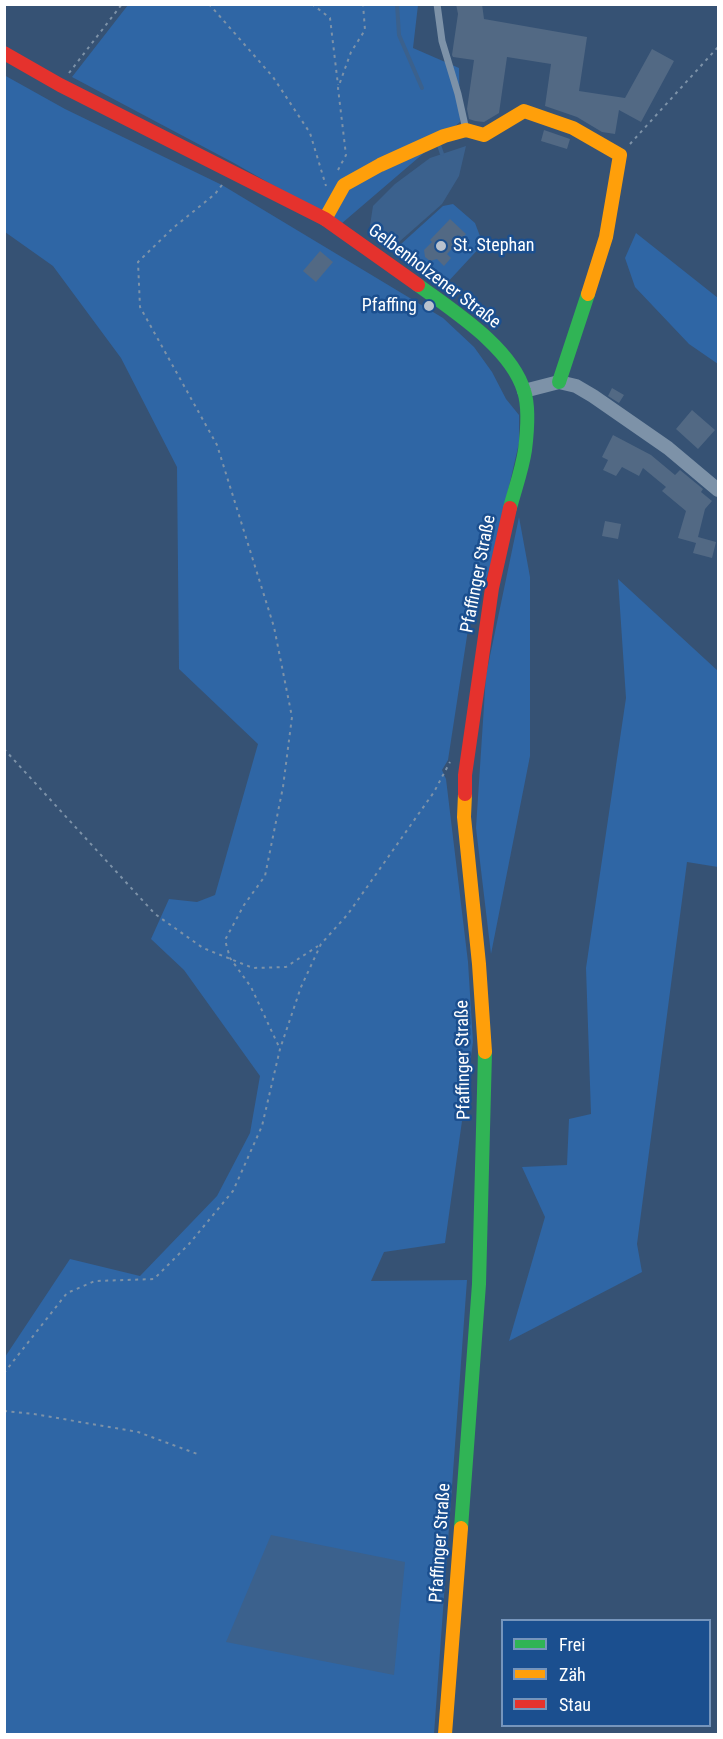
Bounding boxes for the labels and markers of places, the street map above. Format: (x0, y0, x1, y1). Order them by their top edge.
place label: St. Stephan (453, 235, 535, 257)
marker: St. Stephan (434, 239, 448, 253)
place label: Pfaffing (362, 295, 417, 317)
marker: Pfaffing (422, 299, 436, 313)

